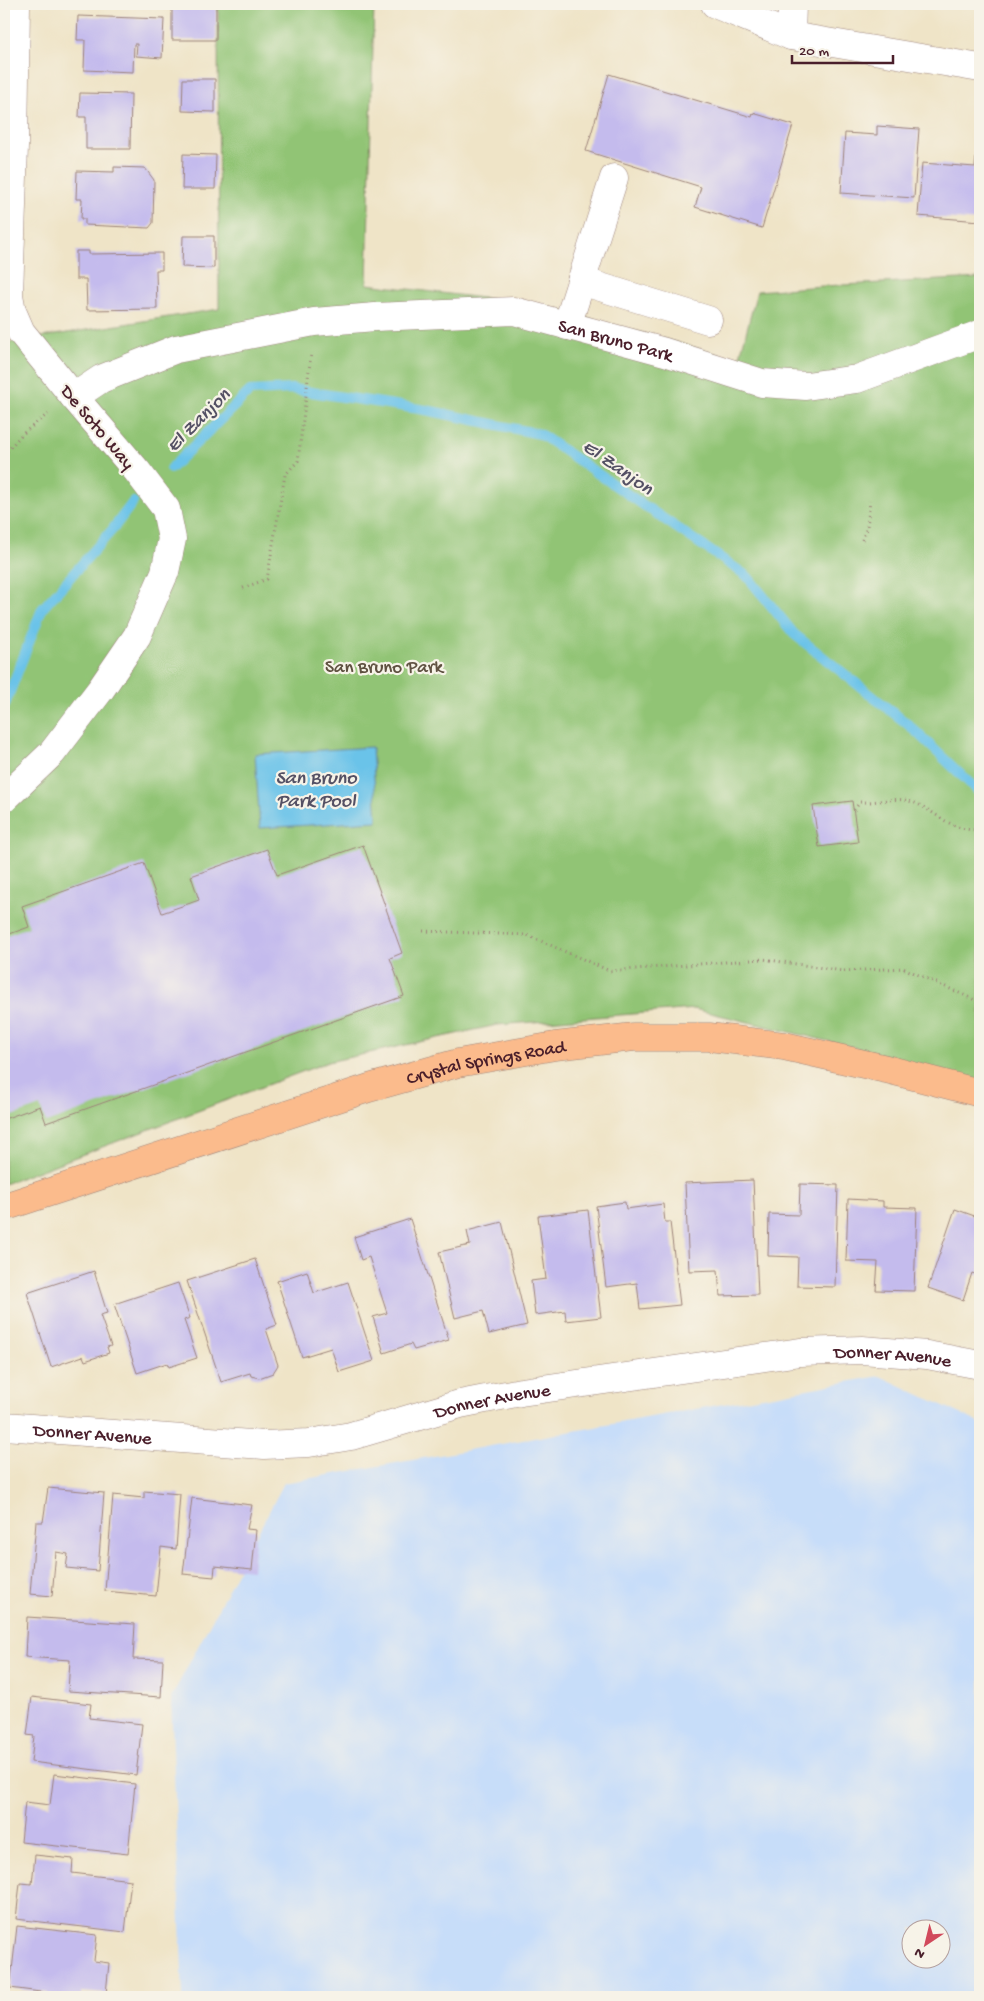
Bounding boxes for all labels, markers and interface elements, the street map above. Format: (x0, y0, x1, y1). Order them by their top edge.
scale bar (792, 32, 893, 64)
text: 20 m (799, 43, 829, 61)
street label: San Bruno Park (555, 316, 677, 369)
street label: De Soto Way (53, 380, 139, 476)
water label: El Zanjon (163, 384, 237, 458)
water label: El Zanjon (577, 436, 657, 502)
park label: San Bruno Park (325, 657, 444, 680)
water label: San Bruno Park Pool (275, 768, 358, 814)
street label: Crystal Springs Road (404, 1037, 569, 1092)
street label: Donner Avenue (832, 1342, 953, 1374)
street label: Donner Avenue (430, 1380, 552, 1427)
street label: Donner Avenue (31, 1420, 153, 1452)
north arrow (902, 1918, 952, 1968)
text: N (911, 1943, 929, 1962)

